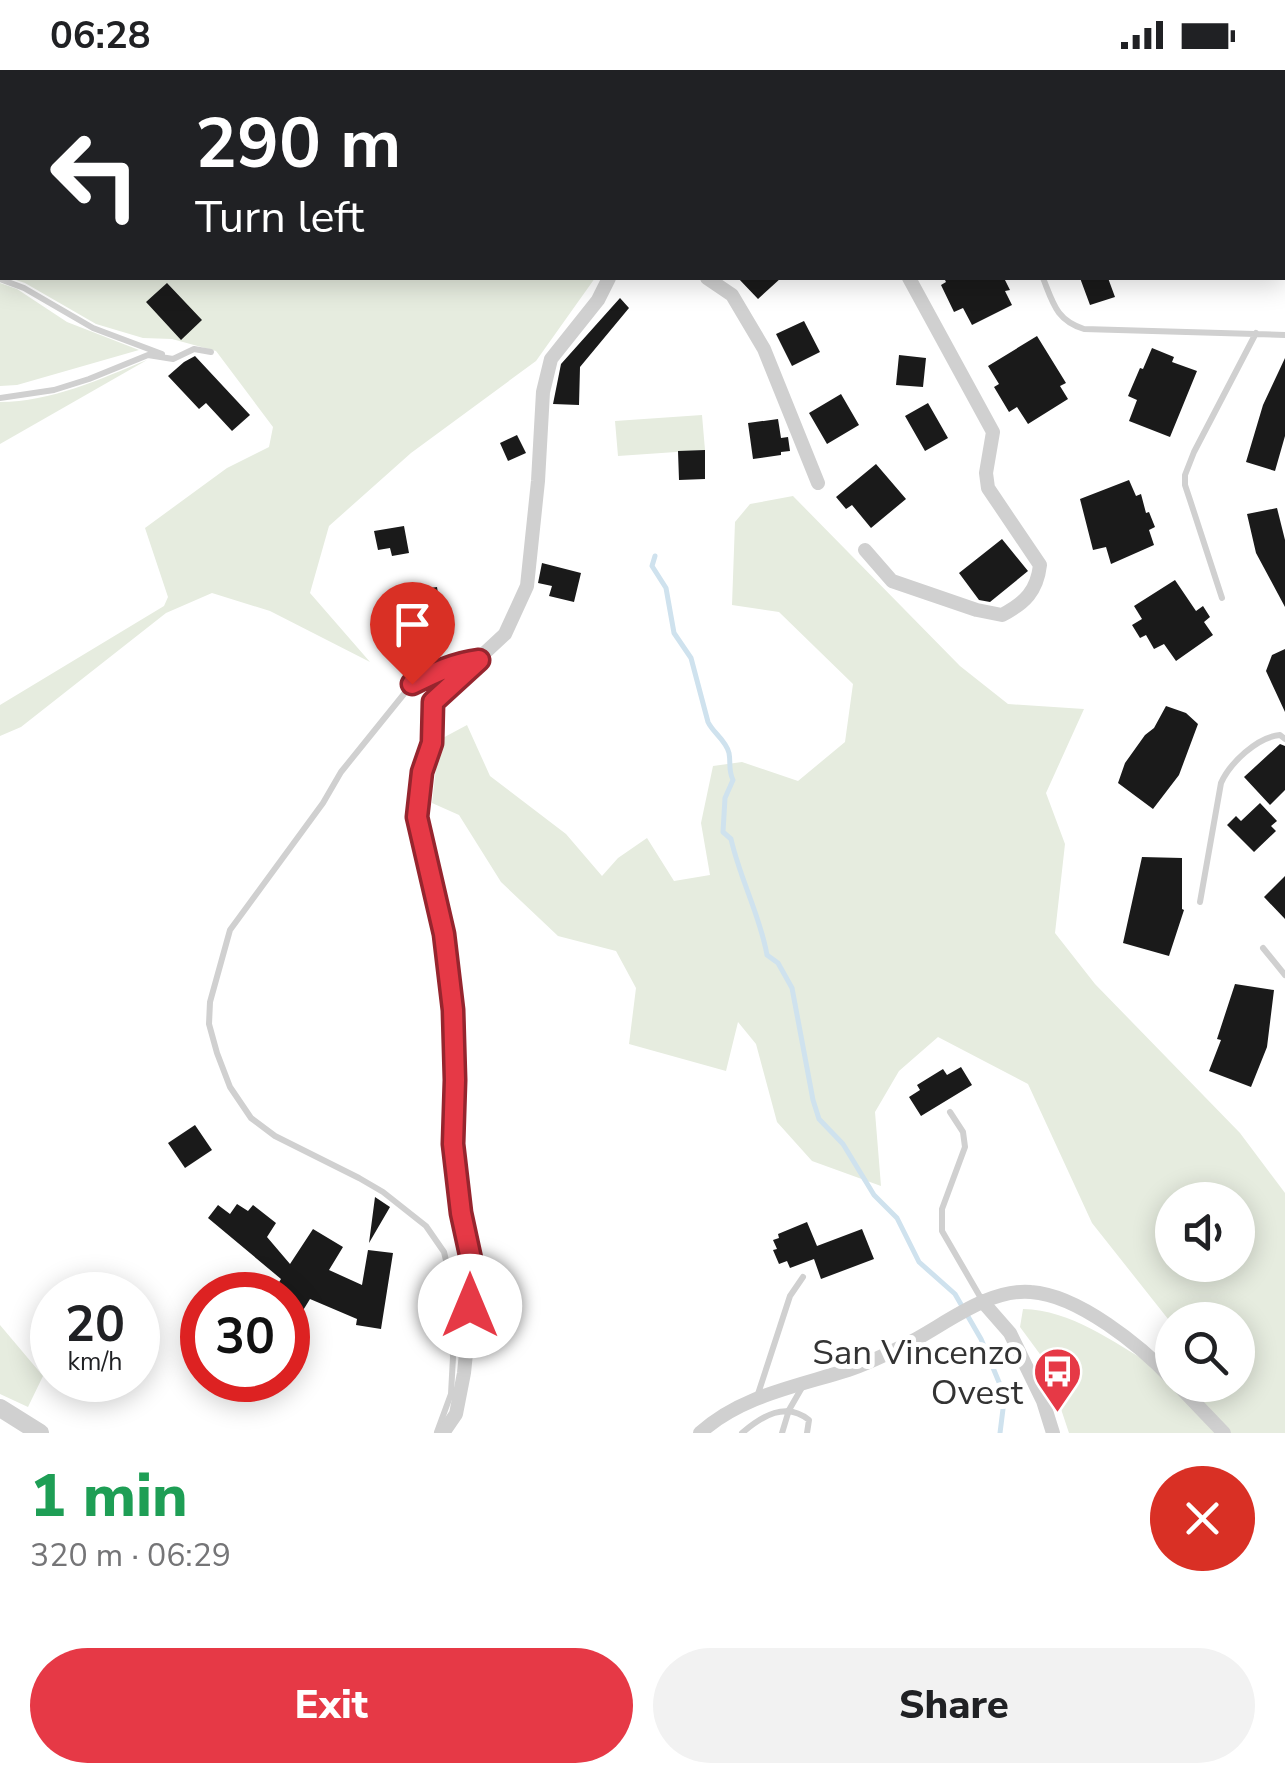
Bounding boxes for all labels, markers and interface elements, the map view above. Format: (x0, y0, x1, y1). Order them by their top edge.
text: 06:28 (50, 10, 151, 61)
text: 290 m (195, 96, 401, 192)
icon: left (30, 110, 160, 240)
text: Turn left (195, 187, 364, 248)
pin (370, 582, 455, 685)
icon: arrive (385, 597, 440, 652)
map controls (1155, 1182, 1255, 1402)
button: sound (1155, 1182, 1255, 1282)
position arrow (418, 1254, 522, 1358)
speed limit sign: 30 (180, 1272, 310, 1402)
text: 20 (65, 1290, 125, 1359)
button: search (1155, 1302, 1255, 1402)
place label: San Vincenzo Ovest (812, 1329, 1024, 1416)
text: km/h (67, 1345, 123, 1379)
bus stop icon: San Vincenzo Ovest (1032, 1346, 1084, 1414)
text: 1 min (30, 1455, 188, 1537)
button: close (1150, 1466, 1255, 1571)
text: 320 m · 06:29 (30, 1534, 231, 1577)
button: Exit (30, 1648, 633, 1763)
button: Share (653, 1648, 1255, 1763)

